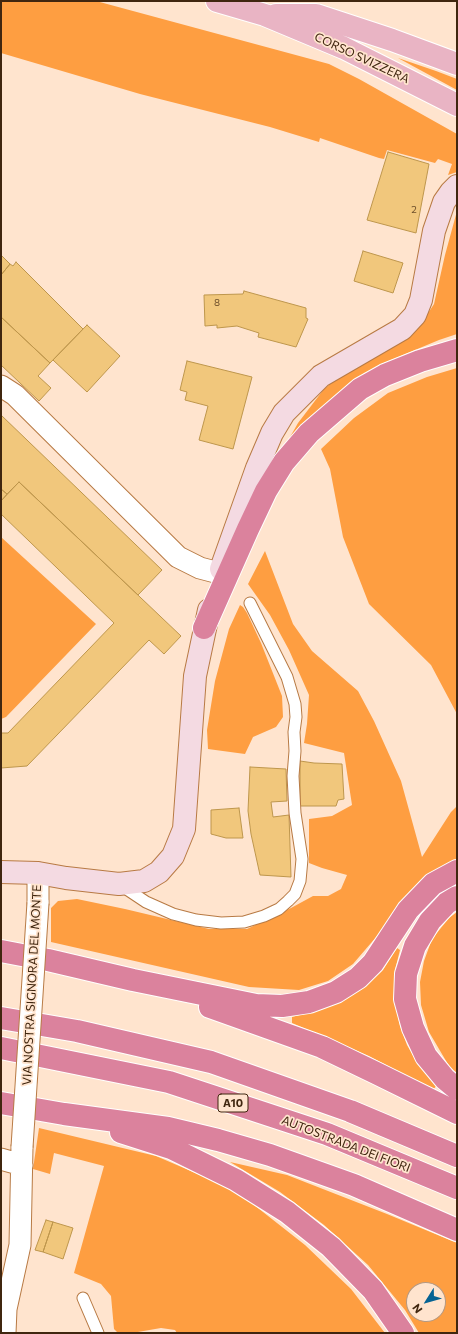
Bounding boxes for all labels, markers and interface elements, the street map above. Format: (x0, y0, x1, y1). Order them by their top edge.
street label: CORSO SVIZZERA (312, 30, 412, 86)
house number: 2 (411, 204, 417, 216)
house number: 8 (214, 297, 220, 309)
street label: VIA NOSTRA SIGNORA DEL MONTE (20, 884, 44, 1086)
road number: A10 (218, 1094, 248, 1112)
street label: AUTOSTRADA DEI FIORI (280, 1113, 412, 1175)
north arrow (406, 1282, 446, 1322)
text: N (409, 1302, 424, 1316)

